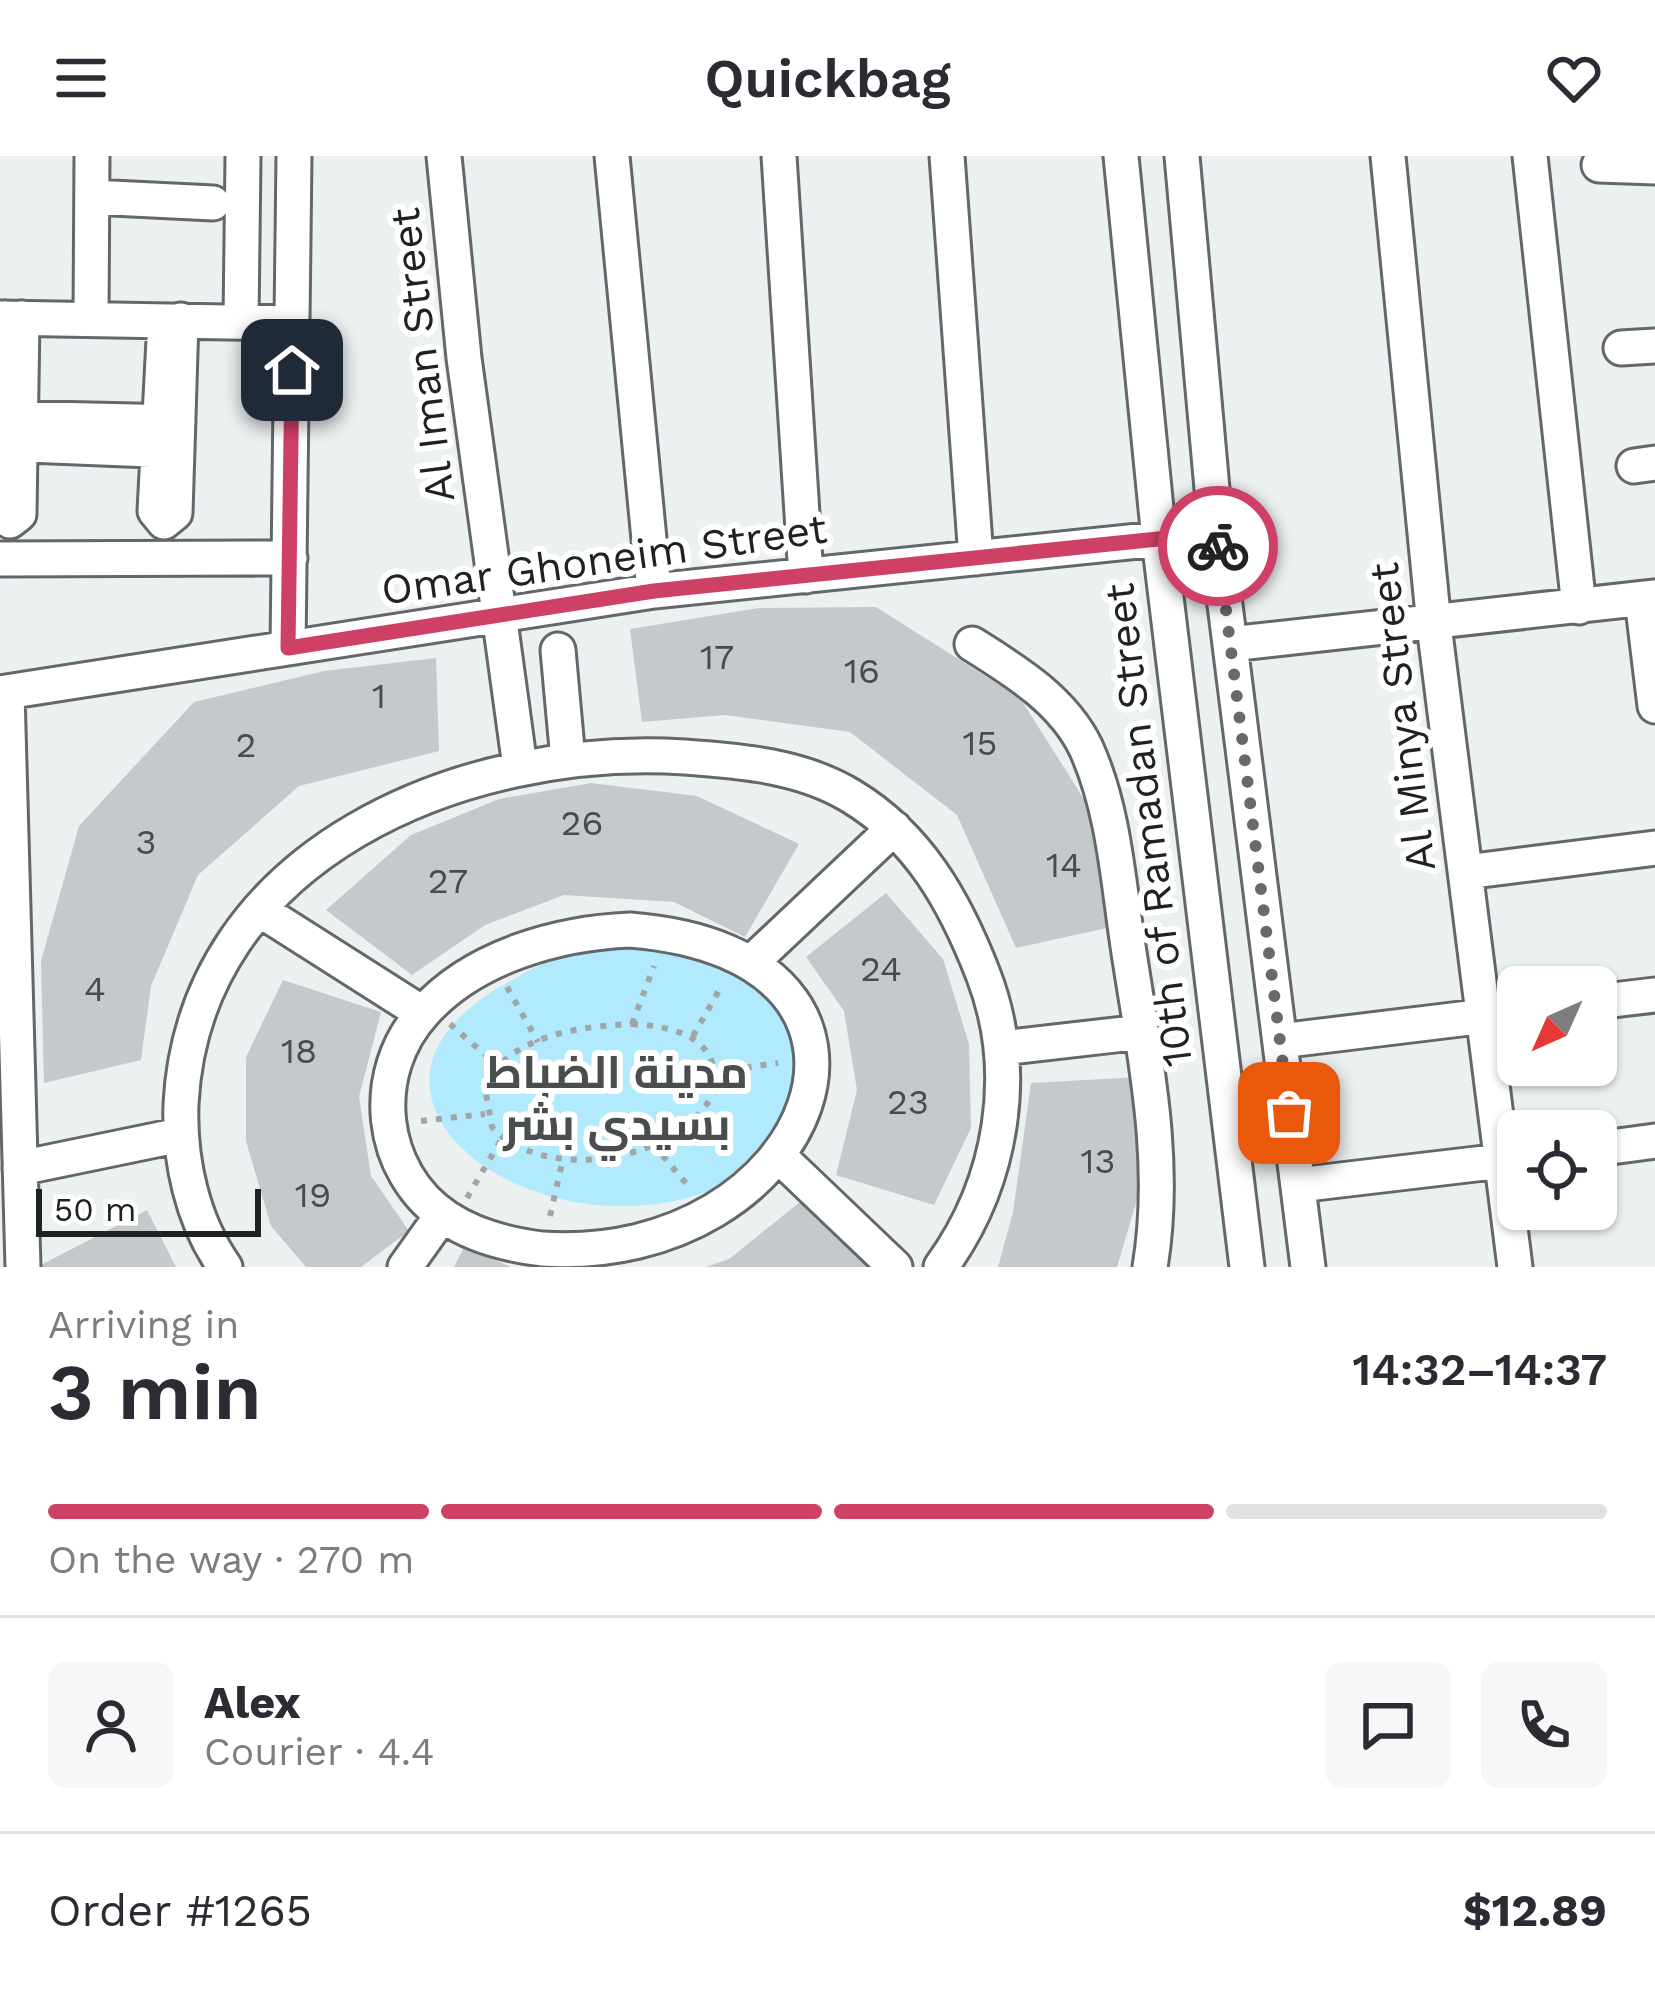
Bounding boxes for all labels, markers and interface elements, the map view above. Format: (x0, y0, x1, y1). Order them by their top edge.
icon: menu (48, 45, 114, 111)
icon: heart (1541, 45, 1607, 111)
text: Quickbag (704, 47, 951, 110)
street label: Al Iman Street (380, 205, 464, 505)
pin (241, 319, 343, 421)
icon: home (259, 337, 325, 403)
courier (1158, 486, 1278, 606)
street label: Omar Ghoneim Street (378, 503, 830, 615)
icon: bike (1185, 513, 1251, 579)
street label: Al Minya Street (1359, 560, 1445, 874)
street label: 10th of Ramadan Street (1094, 580, 1202, 1070)
house number: 17 (700, 636, 734, 678)
house number: 16 (844, 650, 880, 692)
house number: 1 (372, 675, 386, 717)
house number: 15 (963, 722, 998, 764)
house number: 2 (236, 724, 257, 766)
house number: 26 (561, 802, 603, 844)
house number: 3 (136, 821, 157, 863)
house number: 14 (1046, 844, 1082, 886)
house number: 27 (428, 860, 468, 902)
house number: 24 (860, 948, 902, 990)
north arrow (1497, 966, 1617, 1086)
map controls (1497, 966, 1617, 1230)
house number: 4 (84, 968, 106, 1010)
house number: 18 (281, 1030, 317, 1072)
district label: مدينة الضباط بسيدي بشر (486, 1046, 748, 1161)
pin (1238, 1062, 1340, 1164)
icon: bag (1256, 1080, 1322, 1146)
house number: 23 (887, 1081, 929, 1123)
button: locate (1497, 1110, 1617, 1230)
house number: 13 (1080, 1140, 1116, 1182)
house number: 19 (295, 1174, 331, 1216)
scale bar (36, 1183, 261, 1236)
text: 50 m (54, 1190, 136, 1229)
text: Arriving in (48, 1302, 239, 1347)
text: 14:32–14:37 (1353, 1343, 1607, 1396)
text: 3 min (48, 1346, 262, 1438)
text: On the way · 270 m (48, 1537, 415, 1582)
button: person (48, 1662, 174, 1788)
button: chat (1325, 1662, 1451, 1788)
button: phone (1481, 1662, 1607, 1788)
text: Alex (204, 1676, 301, 1729)
text: Courier · 4.4 (204, 1729, 435, 1774)
text: Order #1265 (48, 1884, 312, 1937)
text: $12.89 (1463, 1884, 1607, 1937)

